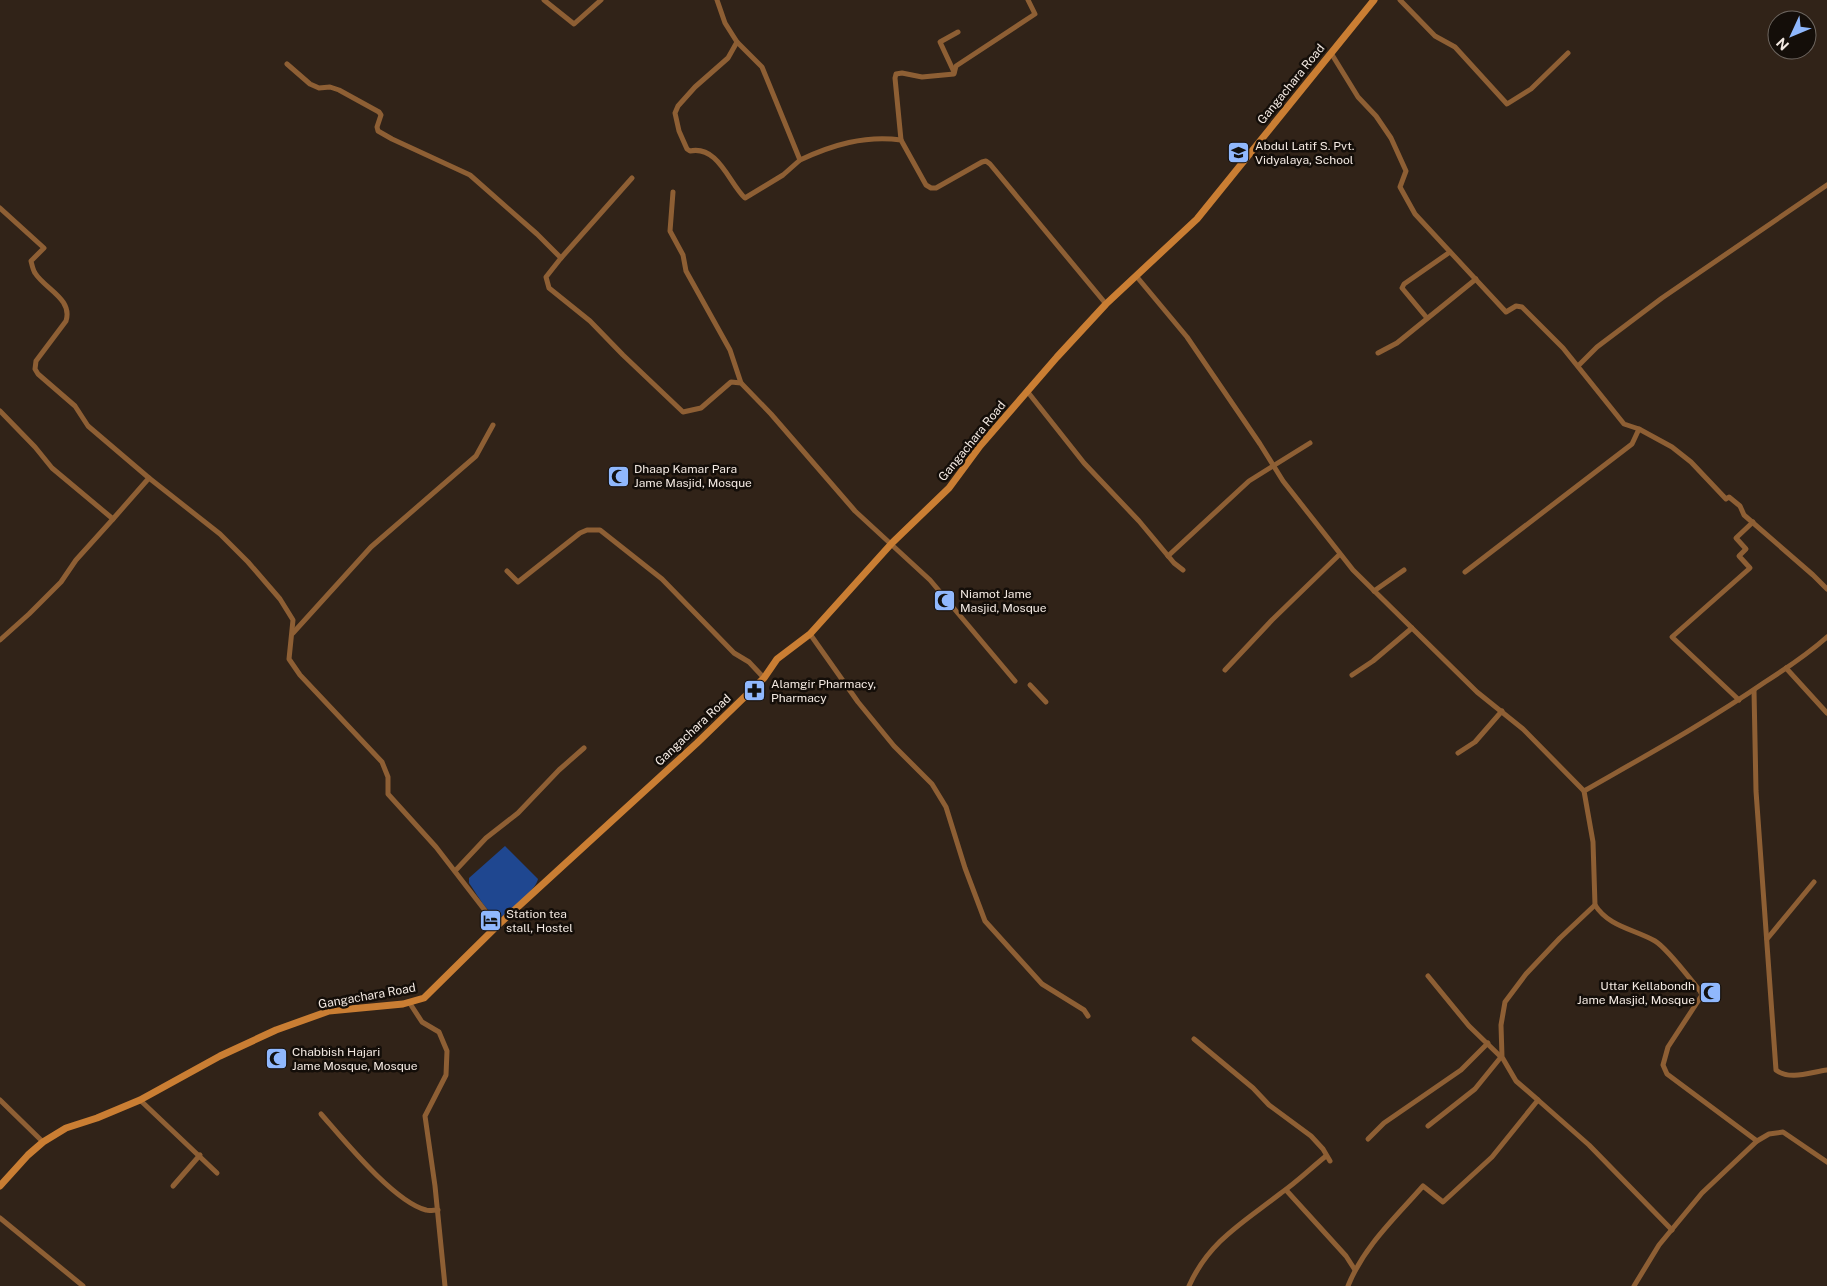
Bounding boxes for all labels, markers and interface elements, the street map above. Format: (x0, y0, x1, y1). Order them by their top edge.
north arrow (1767, 10, 1817, 60)
text: N (1773, 35, 1792, 54)
street label: Gangachara Road (1254, 41, 1328, 127)
place label: Abdul Latif S. Pvt. Vidyalaya, School (1255, 139, 1355, 167)
school or university icon: Abdul Latif S. Pvt. Vidyalaya, School (1227, 141, 1251, 165)
street label: Gangachara Road (935, 398, 1009, 484)
place label: Dhaap Kamar Para Jame Masjid, Mosque (634, 462, 752, 490)
mosque icon: Dhaap Kamar Para Jame Masjid, Mosque (606, 464, 630, 488)
place label: Niamot Jame Masjid, Mosque (960, 587, 1047, 615)
mosque icon: Niamot Jame Masjid, Mosque (932, 589, 956, 613)
place label: Alamgir Pharmacy, Pharmacy (771, 677, 876, 705)
pharmacy icon: Alamgir Pharmacy, Pharmacy (743, 679, 767, 703)
street label: Gangachara Road (652, 691, 734, 769)
place label: Station tea stall, Hostel (506, 907, 573, 935)
hotel icon: Station tea stall, Hostel (478, 909, 502, 933)
place label: Uttar Kellabondh Jame Masjid, Mosque (1577, 979, 1695, 1007)
street label: Gangachara Road (317, 981, 417, 1011)
mosque icon: Uttar Kellabondh Jame Masjid, Mosque (1699, 981, 1723, 1005)
place label: Chabbish Hajari Jame Mosque, Mosque (292, 1045, 418, 1073)
mosque icon: Chabbish Hajari Jame Mosque, Mosque (264, 1047, 288, 1071)

